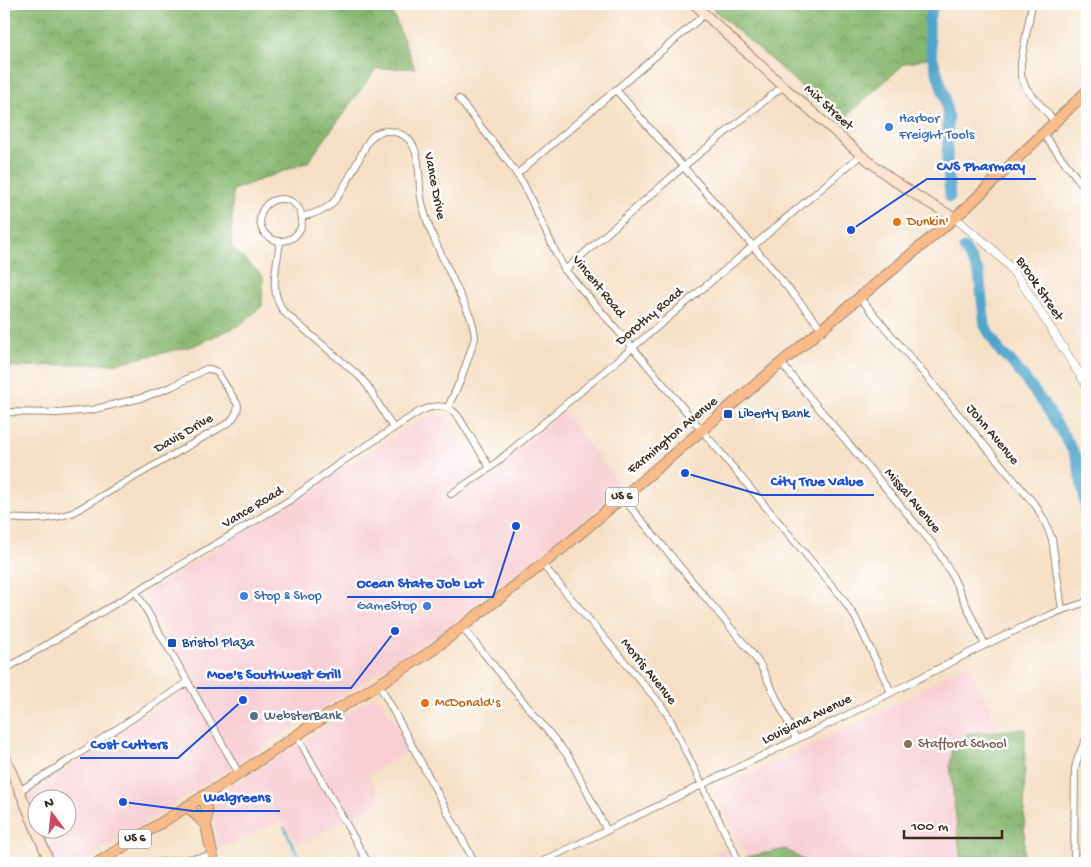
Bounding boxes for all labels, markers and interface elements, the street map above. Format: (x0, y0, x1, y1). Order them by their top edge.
street label: Mix Street (800, 81, 857, 136)
place label: Harbor Freight Tools (898, 111, 975, 144)
marker: Harbor Freight Tools (883, 121, 895, 133)
callout: CVS Pharmacy (927, 149, 1036, 179)
street label: Vance Drive (419, 150, 449, 222)
text: CVS Pharmacy (936, 158, 1026, 176)
place label: Dunkin' (906, 214, 949, 231)
marker: Dunkin' (891, 216, 903, 228)
street label: Vincent Road (567, 251, 630, 323)
street label: Brook Street (1011, 253, 1067, 325)
street label: Dorothy Road (612, 283, 688, 351)
street label: Farmington Avenue (624, 393, 722, 479)
street label: John Avenue (962, 401, 1023, 470)
place label: Liberty Bank (738, 406, 811, 423)
marker: Liberty Bank (722, 408, 734, 420)
street label: Davis Drive (151, 410, 217, 458)
callout: City True Value (761, 465, 874, 495)
street label: Missal Avenue (880, 465, 945, 537)
text: City True Value (770, 473, 865, 491)
street label: Vance Road (219, 482, 288, 533)
road number: US 6 (606, 488, 638, 507)
callout: Ocean State Job Lot (347, 567, 493, 597)
text: Ocean State Job Lot (357, 575, 485, 593)
place label: Stop & Shop (254, 588, 322, 605)
marker: Stop & Shop (238, 590, 250, 602)
place label: GameStop (357, 598, 417, 615)
marker: GameStop (421, 600, 433, 612)
place label: Bristol Plaza (181, 635, 255, 652)
street label: Morris Avenue (616, 635, 680, 709)
marker: Bristol Plaza (166, 637, 178, 649)
callout: Moe's Southwest Grill (197, 658, 351, 688)
text: Moe's Southwest Grill (207, 666, 342, 684)
street label: Louisiana Avenue (759, 691, 855, 749)
place label: McDonald's (435, 695, 501, 712)
marker: McDonald's (419, 697, 431, 709)
place label: WebsterBank (264, 708, 343, 725)
marker: WebsterBank (248, 710, 260, 722)
callout: Cost Cutters (80, 728, 178, 758)
text: Cost Cutters (89, 736, 169, 754)
place label: Stafford School (918, 736, 1007, 753)
marker: Stafford School (902, 738, 914, 750)
callout: Walgreens (193, 781, 280, 811)
text: Walgreens (203, 789, 272, 807)
north arrow (28, 790, 78, 840)
text: N (43, 794, 56, 813)
scale bar (904, 807, 1001, 839)
text: 100 m (910, 818, 949, 836)
road number: US 6 (119, 830, 151, 849)

